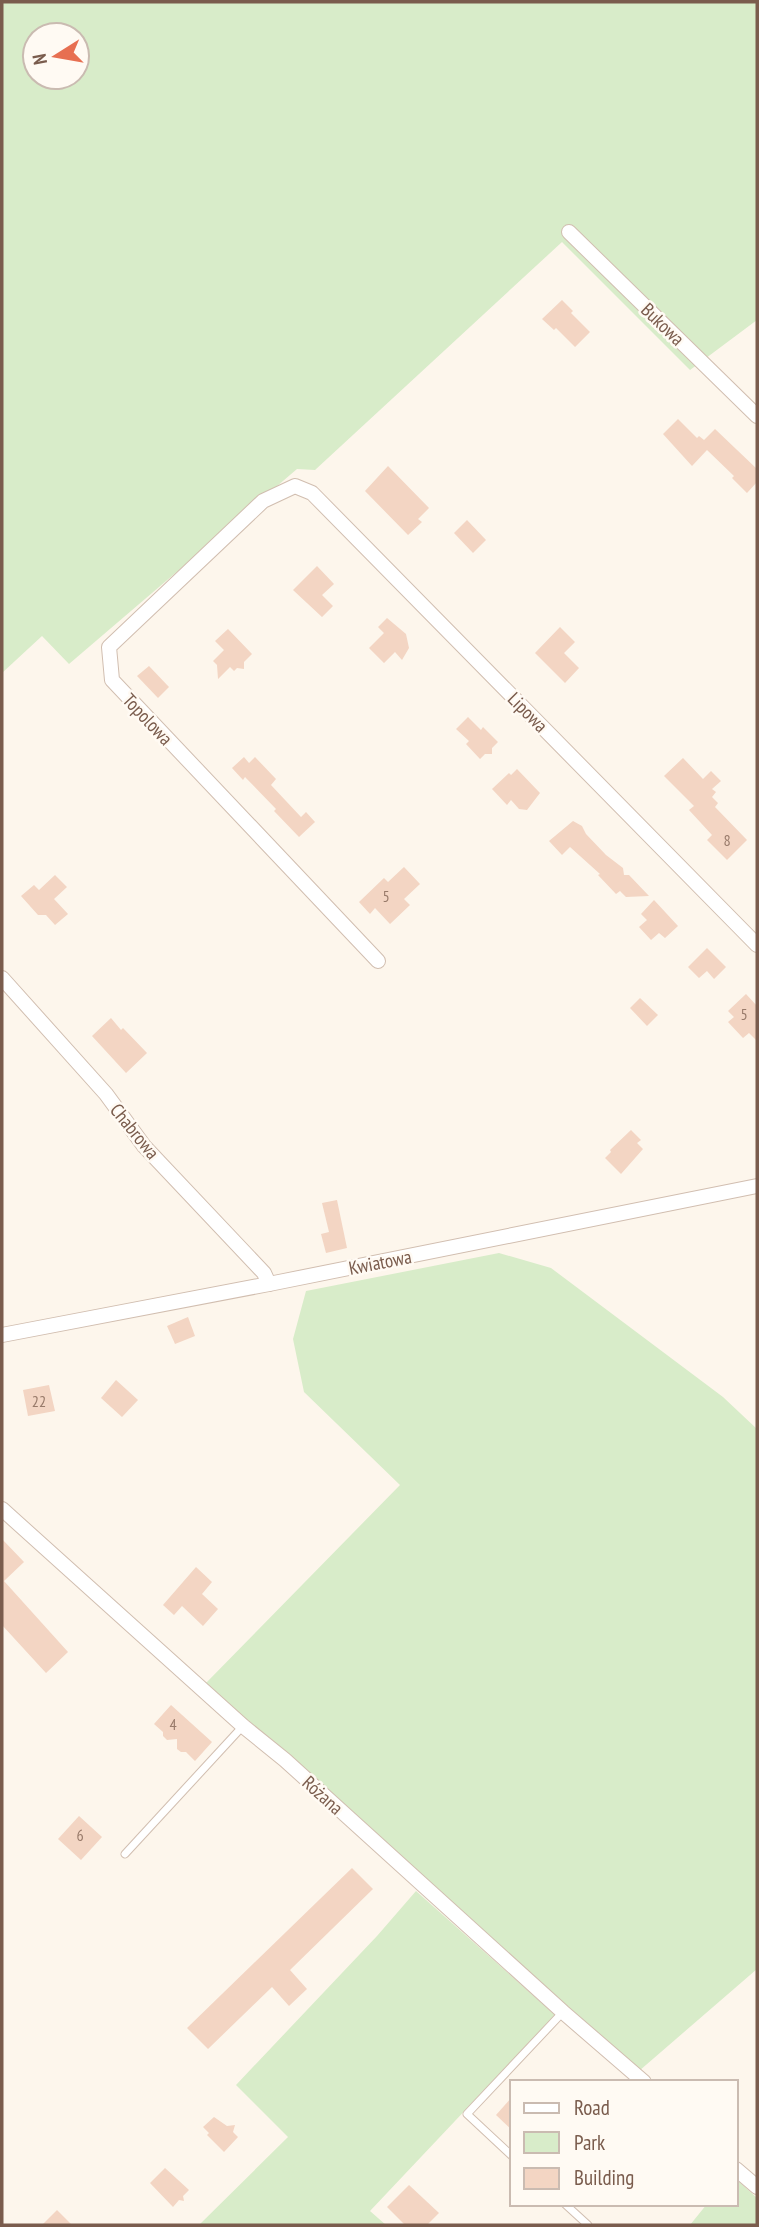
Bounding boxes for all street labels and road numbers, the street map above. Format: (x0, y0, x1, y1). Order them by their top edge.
street label: Bukowa (636, 298, 690, 350)
street label: Lipowa (503, 687, 553, 737)
street label: Topolowa (118, 688, 178, 750)
street label: Chabrowa (105, 1098, 165, 1164)
street label: Kwiatowa (347, 1244, 413, 1280)
street label: Różana (298, 1770, 348, 1820)

